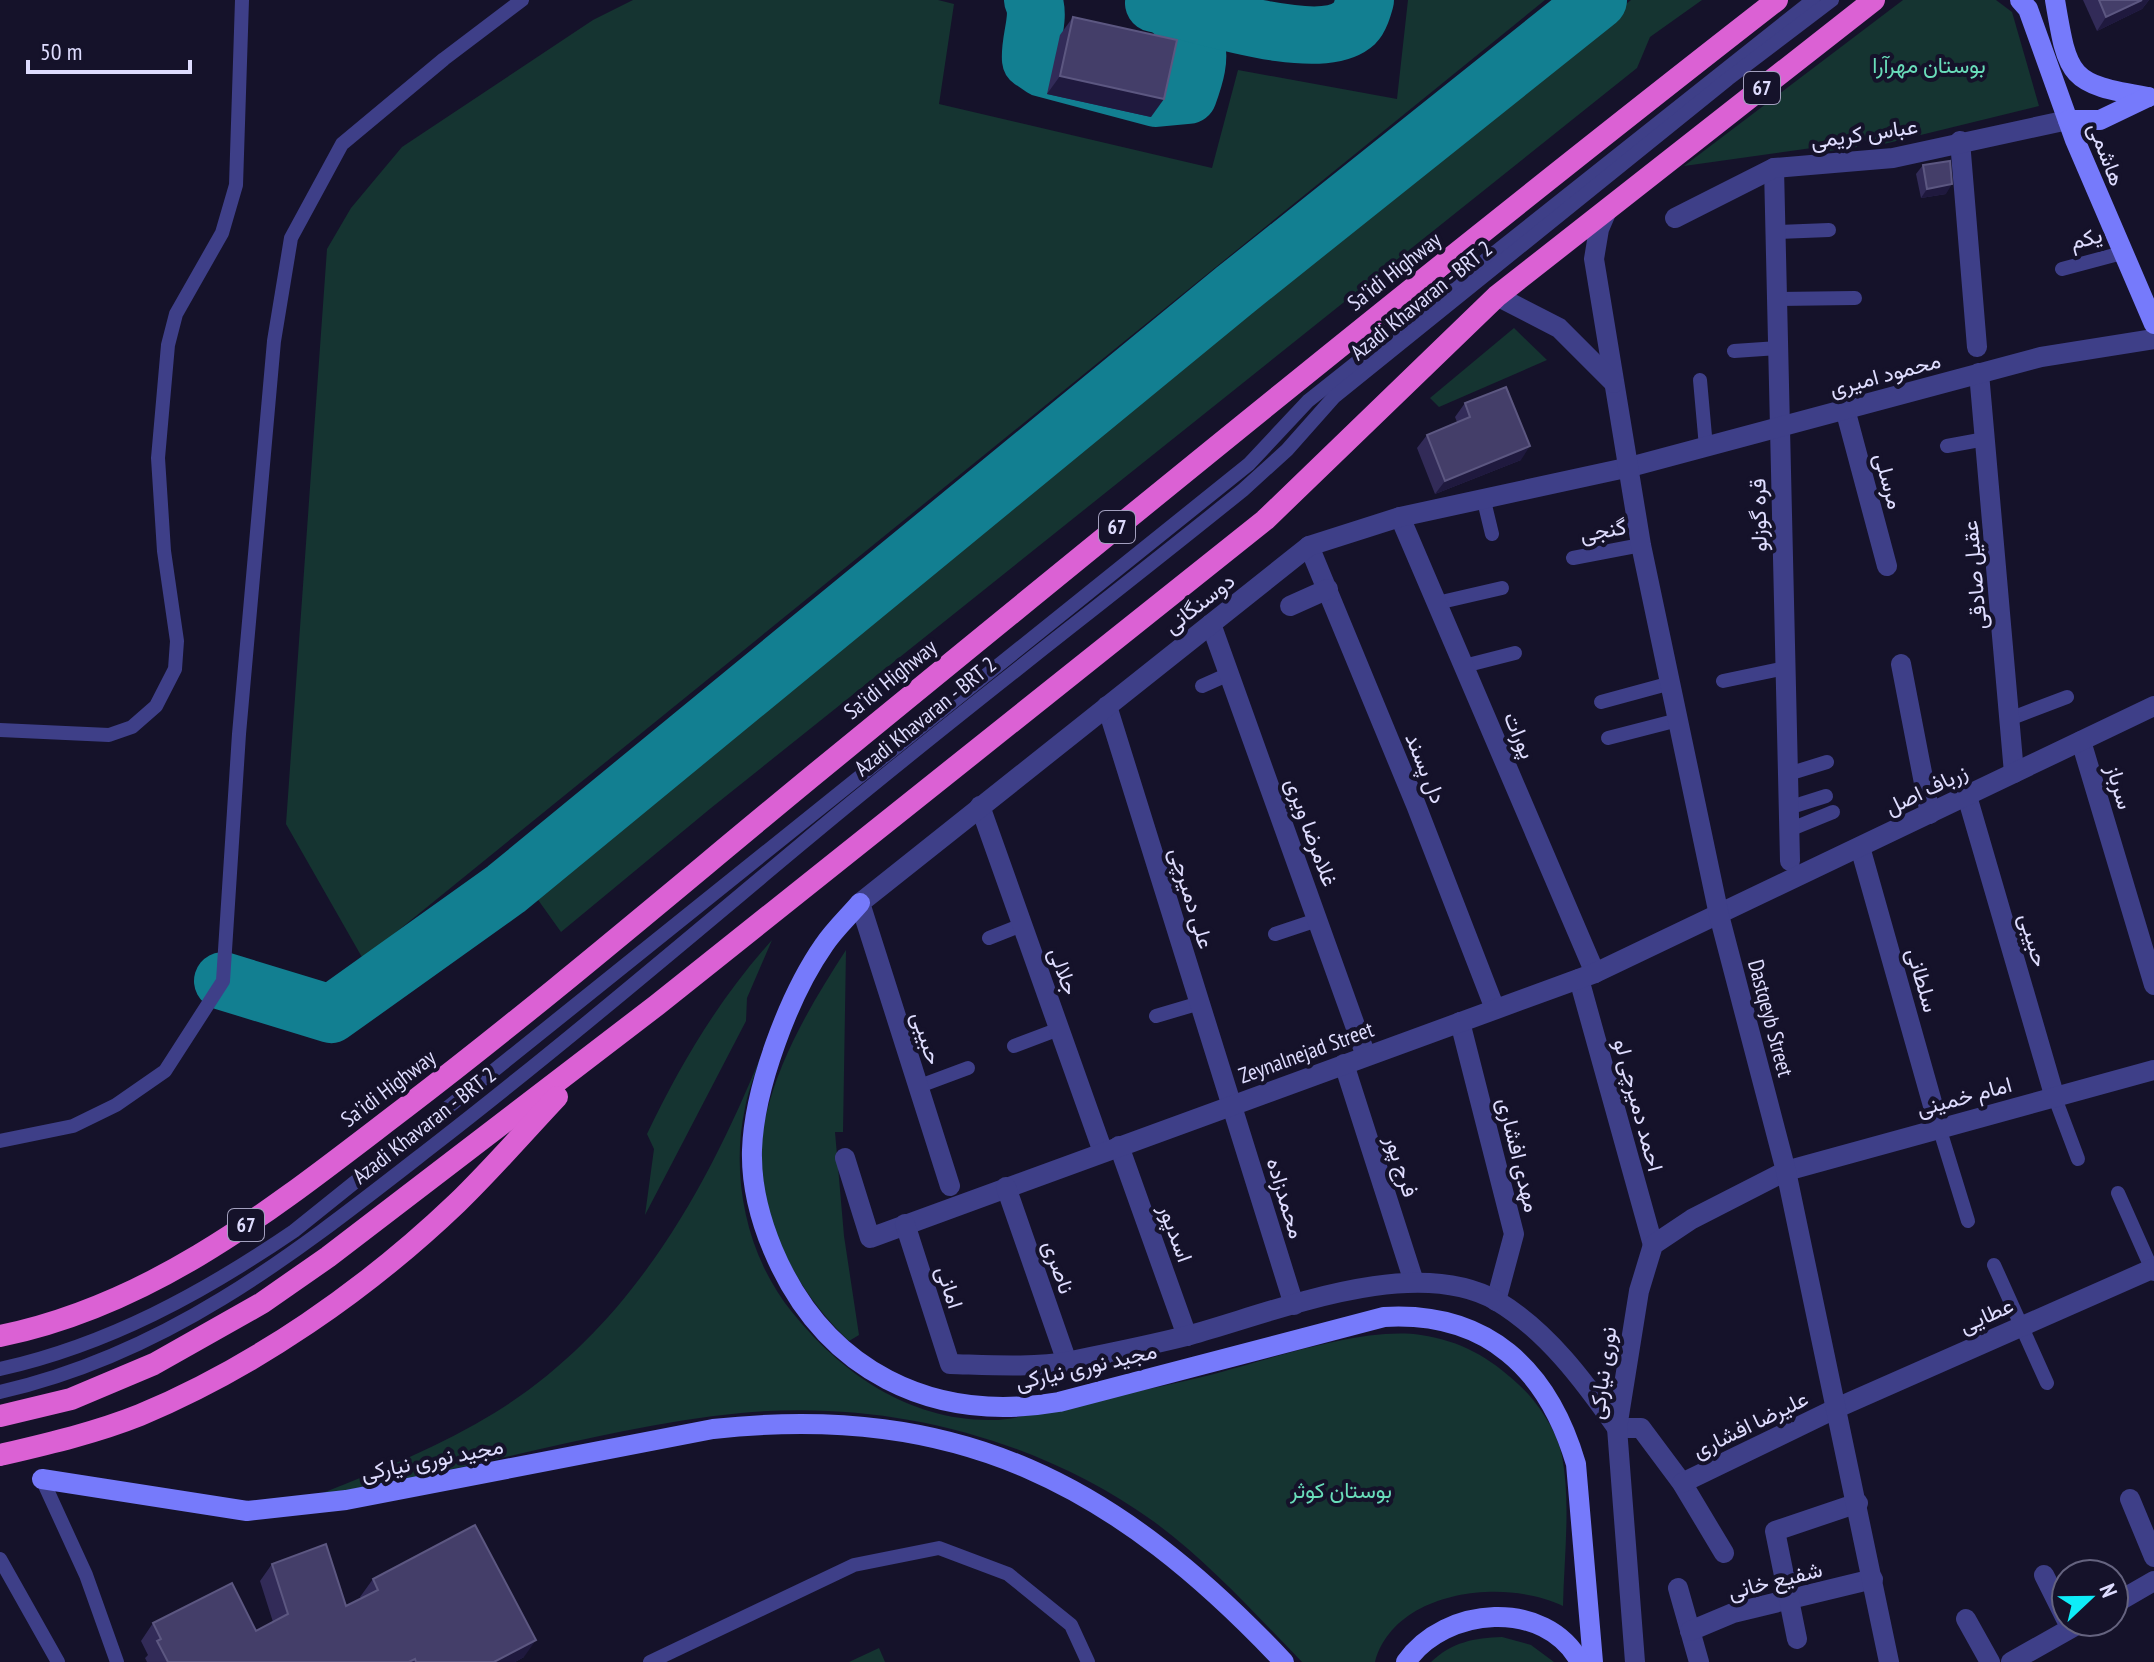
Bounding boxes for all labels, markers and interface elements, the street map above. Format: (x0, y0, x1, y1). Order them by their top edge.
scale bar (28, 24, 190, 74)
text: 50 m (40, 36, 82, 67)
park label: بوستان مهرآرا (1872, 51, 1986, 79)
road number: 67 (1744, 72, 1780, 104)
street label: عباس کریمی (1809, 112, 1919, 154)
street label: هاشمی (2082, 118, 2132, 190)
street label: یکم (2067, 220, 2105, 257)
street label: Sa'idi Highway (1341, 225, 1447, 316)
street label: Azadi Khavaran - BRT 2 (1344, 234, 1498, 366)
street label: محمود امیری (1826, 346, 1944, 402)
street label: مرسلی (1868, 450, 1910, 512)
street label: قره گوزلو (1743, 478, 1773, 552)
road number: 67 (1099, 511, 1135, 543)
street label: گنجی (1578, 512, 1629, 548)
street label: عقیل صادقی (1955, 519, 1993, 631)
street label: دوسنگانی (1158, 567, 1240, 639)
street label: Sa'idi Highway (838, 633, 943, 725)
street label: Azadi Khavaran - BRT 2 (848, 650, 1002, 782)
street label: پورات (1497, 707, 1542, 763)
street label: دل پسند (1398, 729, 1453, 808)
street label: زرباف اصل (1880, 757, 1972, 821)
street label: سرباز (2100, 760, 2140, 813)
street label: غلامرضا ویری (1279, 774, 1345, 890)
street label: علی دمیرچی (1162, 844, 1221, 952)
street label: حبیبی (2013, 910, 2055, 970)
street label: جلالی (1043, 943, 1085, 999)
street label: سلطانی (1901, 945, 1945, 1015)
street label: Dastqeyb Street (1742, 956, 1800, 1080)
street label: حبیبی (905, 1008, 949, 1068)
street label: Zeynalnejad Street (1235, 1015, 1377, 1089)
street label: احمد دمیرچی لو (1607, 1036, 1670, 1175)
street label: Sa'idi Highway (335, 1043, 442, 1133)
street label: Azadi Khavaran - BRT 2 (347, 1060, 501, 1190)
street label: امام خمینی (1913, 1070, 2015, 1123)
street label: مهدی افشاری (1491, 1095, 1547, 1215)
street label: فرج پور (1378, 1131, 1425, 1201)
street label: محمدزاده (1260, 1154, 1312, 1242)
street label: اسدپور (1151, 1199, 1199, 1266)
road number: 67 (228, 1209, 264, 1241)
street label: ناصری (1037, 1237, 1081, 1297)
street label: امانی (930, 1262, 970, 1312)
street label: عطایی (1955, 1291, 2017, 1339)
street label: نوری نیارکی (1582, 1325, 1622, 1421)
street label: مجید نوری نیارکی (1013, 1336, 1159, 1396)
street label: علیرضا افشاری (1688, 1384, 1812, 1464)
street label: مجید نوری نیارکی (358, 1431, 506, 1487)
park label: بوستان کوثر (1289, 1476, 1392, 1504)
street label: شفیع خانی (1725, 1555, 1825, 1606)
north arrow (2050, 1558, 2130, 1638)
text: N (2093, 1580, 2124, 1601)

